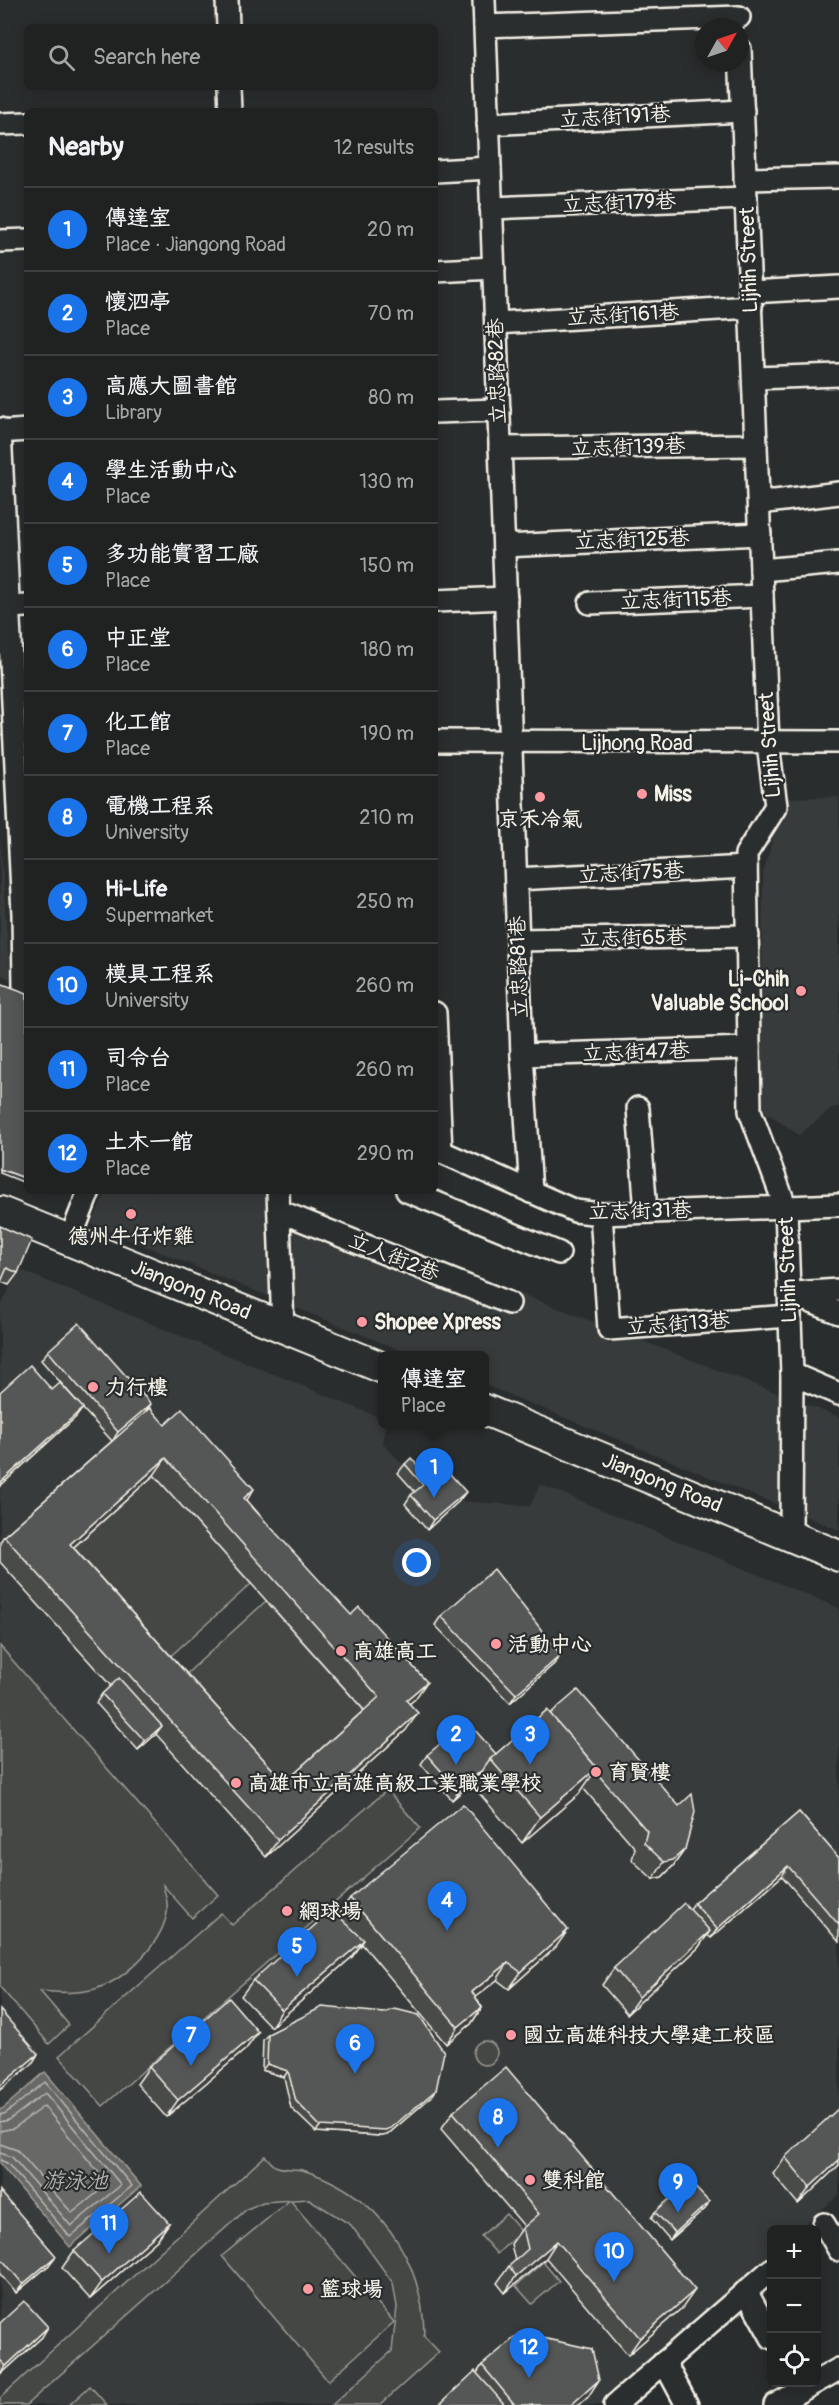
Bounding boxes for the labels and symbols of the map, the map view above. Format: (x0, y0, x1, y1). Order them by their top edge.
north arrow (695, 18, 749, 72)
street label: 立志街191巷 (559, 101, 671, 133)
street label: 立志街179巷 (561, 188, 677, 218)
street label: Lijhih Street (734, 206, 764, 313)
street label: 立志街161巷 (566, 299, 680, 331)
street label: 立忠路82巷 (482, 317, 512, 425)
street label: 立志街139巷 (570, 433, 686, 461)
street label: 立志街125巷 (574, 524, 690, 556)
street label: 立志街115巷 (620, 585, 732, 615)
street label: Lijhih Street (753, 691, 787, 799)
street label: Lijhong Road (581, 730, 693, 757)
place label: Miss (654, 781, 692, 808)
marker: Miss (635, 787, 649, 801)
marker: 京禾冷氣 (533, 790, 547, 804)
place label: 京禾冷氣 (498, 806, 582, 833)
street label: 立志街75巷 (577, 857, 685, 889)
street label: 立忠路81巷 (504, 915, 534, 1019)
street label: 立志街65巷 (579, 924, 687, 952)
place label: Li-Chih Valuable School (651, 966, 789, 1017)
marker: Li-Chih Valuable School (794, 984, 808, 998)
street label: 立志街47巷 (582, 1037, 690, 1067)
street label: 立志街31巷 (588, 1197, 692, 1225)
marker: 德州牛仔炸雞 (124, 1207, 138, 1221)
street label: Lijhih Street (773, 1216, 803, 1323)
place label: 德州牛仔炸雞 (68, 1223, 194, 1250)
street label: 立人街2巷 (345, 1227, 443, 1287)
street label: Jiangong Road (127, 1254, 255, 1326)
street label: 立志街13巷 (625, 1307, 731, 1341)
place label: Shopee Xpress (374, 1309, 501, 1336)
marker: Shopee Xpress (355, 1315, 369, 1329)
place label: 力行樓 (105, 1374, 168, 1401)
marker: 力行樓 (86, 1380, 100, 1394)
street label: Jiangong Road (598, 1447, 726, 1519)
pin: 1 (414, 1448, 454, 1498)
your location (402, 1548, 431, 1577)
place label: 活動中心 (508, 1631, 592, 1658)
marker: 活動中心 (489, 1637, 503, 1651)
place label: 高雄高工 (353, 1638, 437, 1665)
marker: 高雄高工 (334, 1644, 348, 1658)
pin: 2 (436, 1716, 476, 1765)
pin: 3 (510, 1716, 550, 1765)
place label: 育賢樓 (608, 1759, 671, 1786)
marker: 育賢樓 (589, 1765, 603, 1779)
place label: 高雄市立高雄高級工業職業學校 (248, 1770, 542, 1797)
marker: 高雄市立高雄高級工業職業學校 (229, 1776, 243, 1790)
pin: 4 (428, 1882, 466, 1931)
place label: 網球場 (299, 1898, 362, 1925)
marker: 網球場 (280, 1904, 294, 1918)
pin: 5 (278, 1928, 316, 1977)
pin: 7 (172, 2016, 210, 2066)
place label: 國立高雄科技大學建工校區 (523, 2022, 775, 2049)
pin: 6 (336, 2024, 374, 2074)
marker: 國立高雄科技大學建工校區 (504, 2028, 518, 2042)
pin: 8 (478, 2098, 518, 2148)
pin: 9 (658, 2164, 698, 2213)
water label: 游泳池 (42, 2167, 109, 2195)
place label: 雙科館 (542, 2167, 605, 2194)
marker: 雙科館 (523, 2173, 537, 2187)
pin: 11 (90, 2204, 128, 2254)
pin: 10 (594, 2232, 634, 2282)
place label: 籃球場 (320, 2276, 383, 2303)
marker: 籃球場 (301, 2282, 315, 2296)
pin: 12 (510, 2328, 548, 2378)

